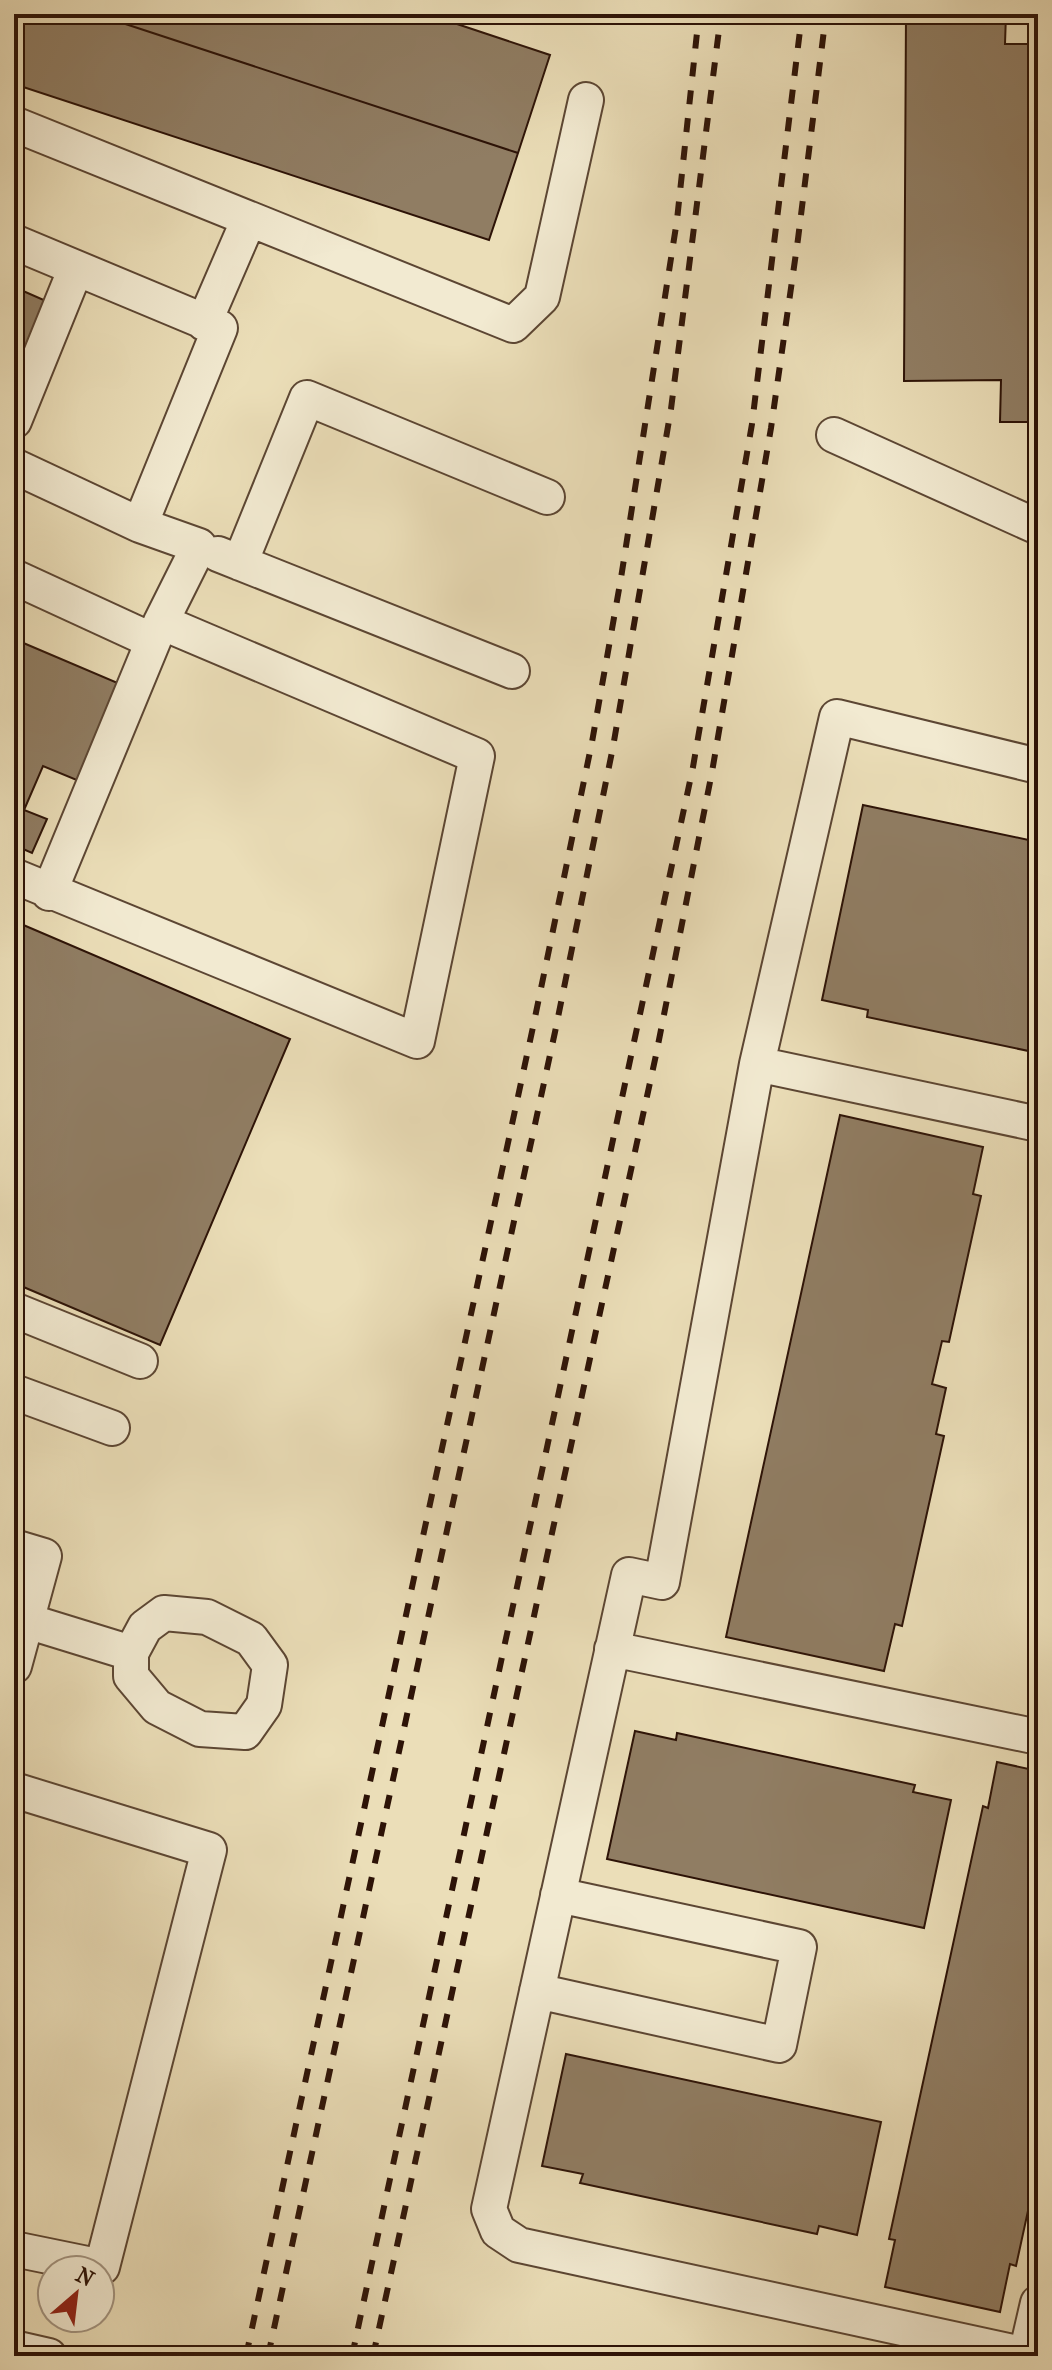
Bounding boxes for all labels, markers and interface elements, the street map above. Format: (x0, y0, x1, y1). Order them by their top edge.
north arrow (36, 2254, 116, 2334)
text: N (71, 2262, 99, 2293)

